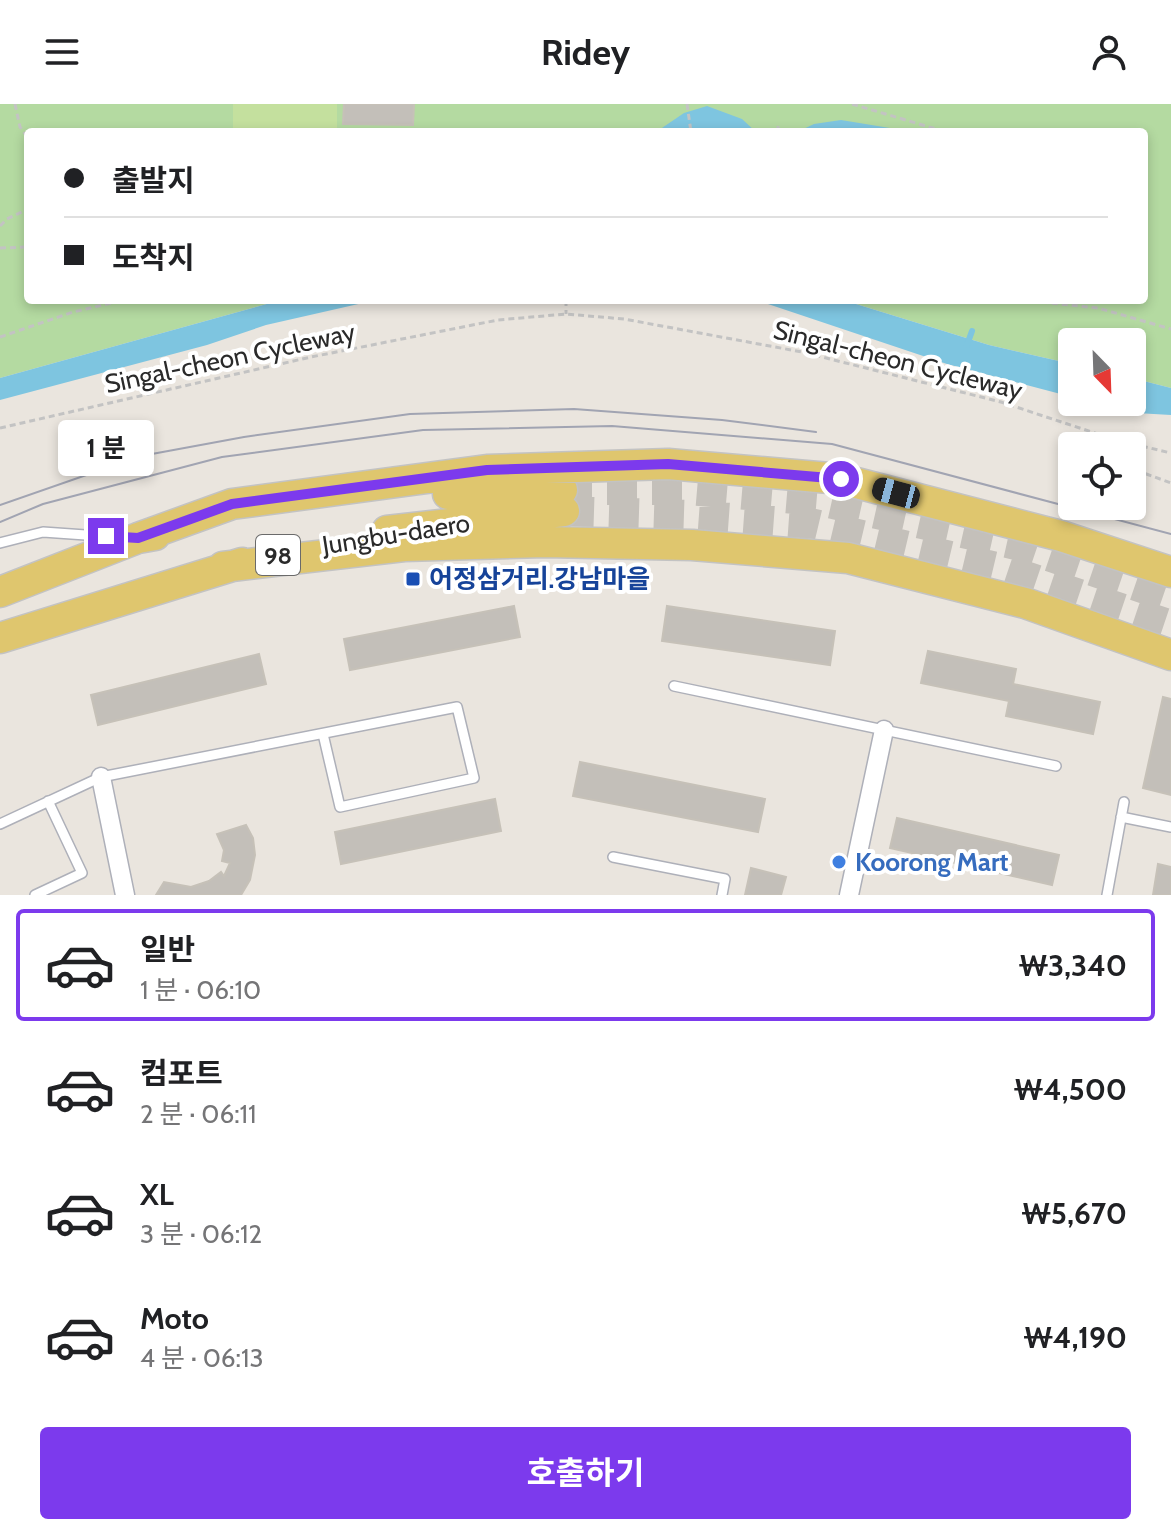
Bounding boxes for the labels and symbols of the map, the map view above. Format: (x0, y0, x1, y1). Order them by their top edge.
street label: Singal-cheon Cycleway (770, 314, 1026, 406)
street label: Singal-cheon Cycleway (102, 316, 358, 400)
north arrow (1058, 328, 1146, 416)
callout: 1 분 (58, 420, 154, 476)
route start (823, 461, 859, 497)
car (870, 475, 922, 511)
street label: Jungbu-daero (319, 507, 472, 562)
route end (88, 518, 124, 554)
road number: 98 (256, 535, 300, 575)
place label: 어정삼거리.강남마을 (429, 563, 650, 595)
marker: 어정삼거리.강남마을 (404, 570, 422, 588)
place label: Koorong Mart (855, 846, 1008, 878)
marker: Koorong Mart (830, 853, 848, 871)

